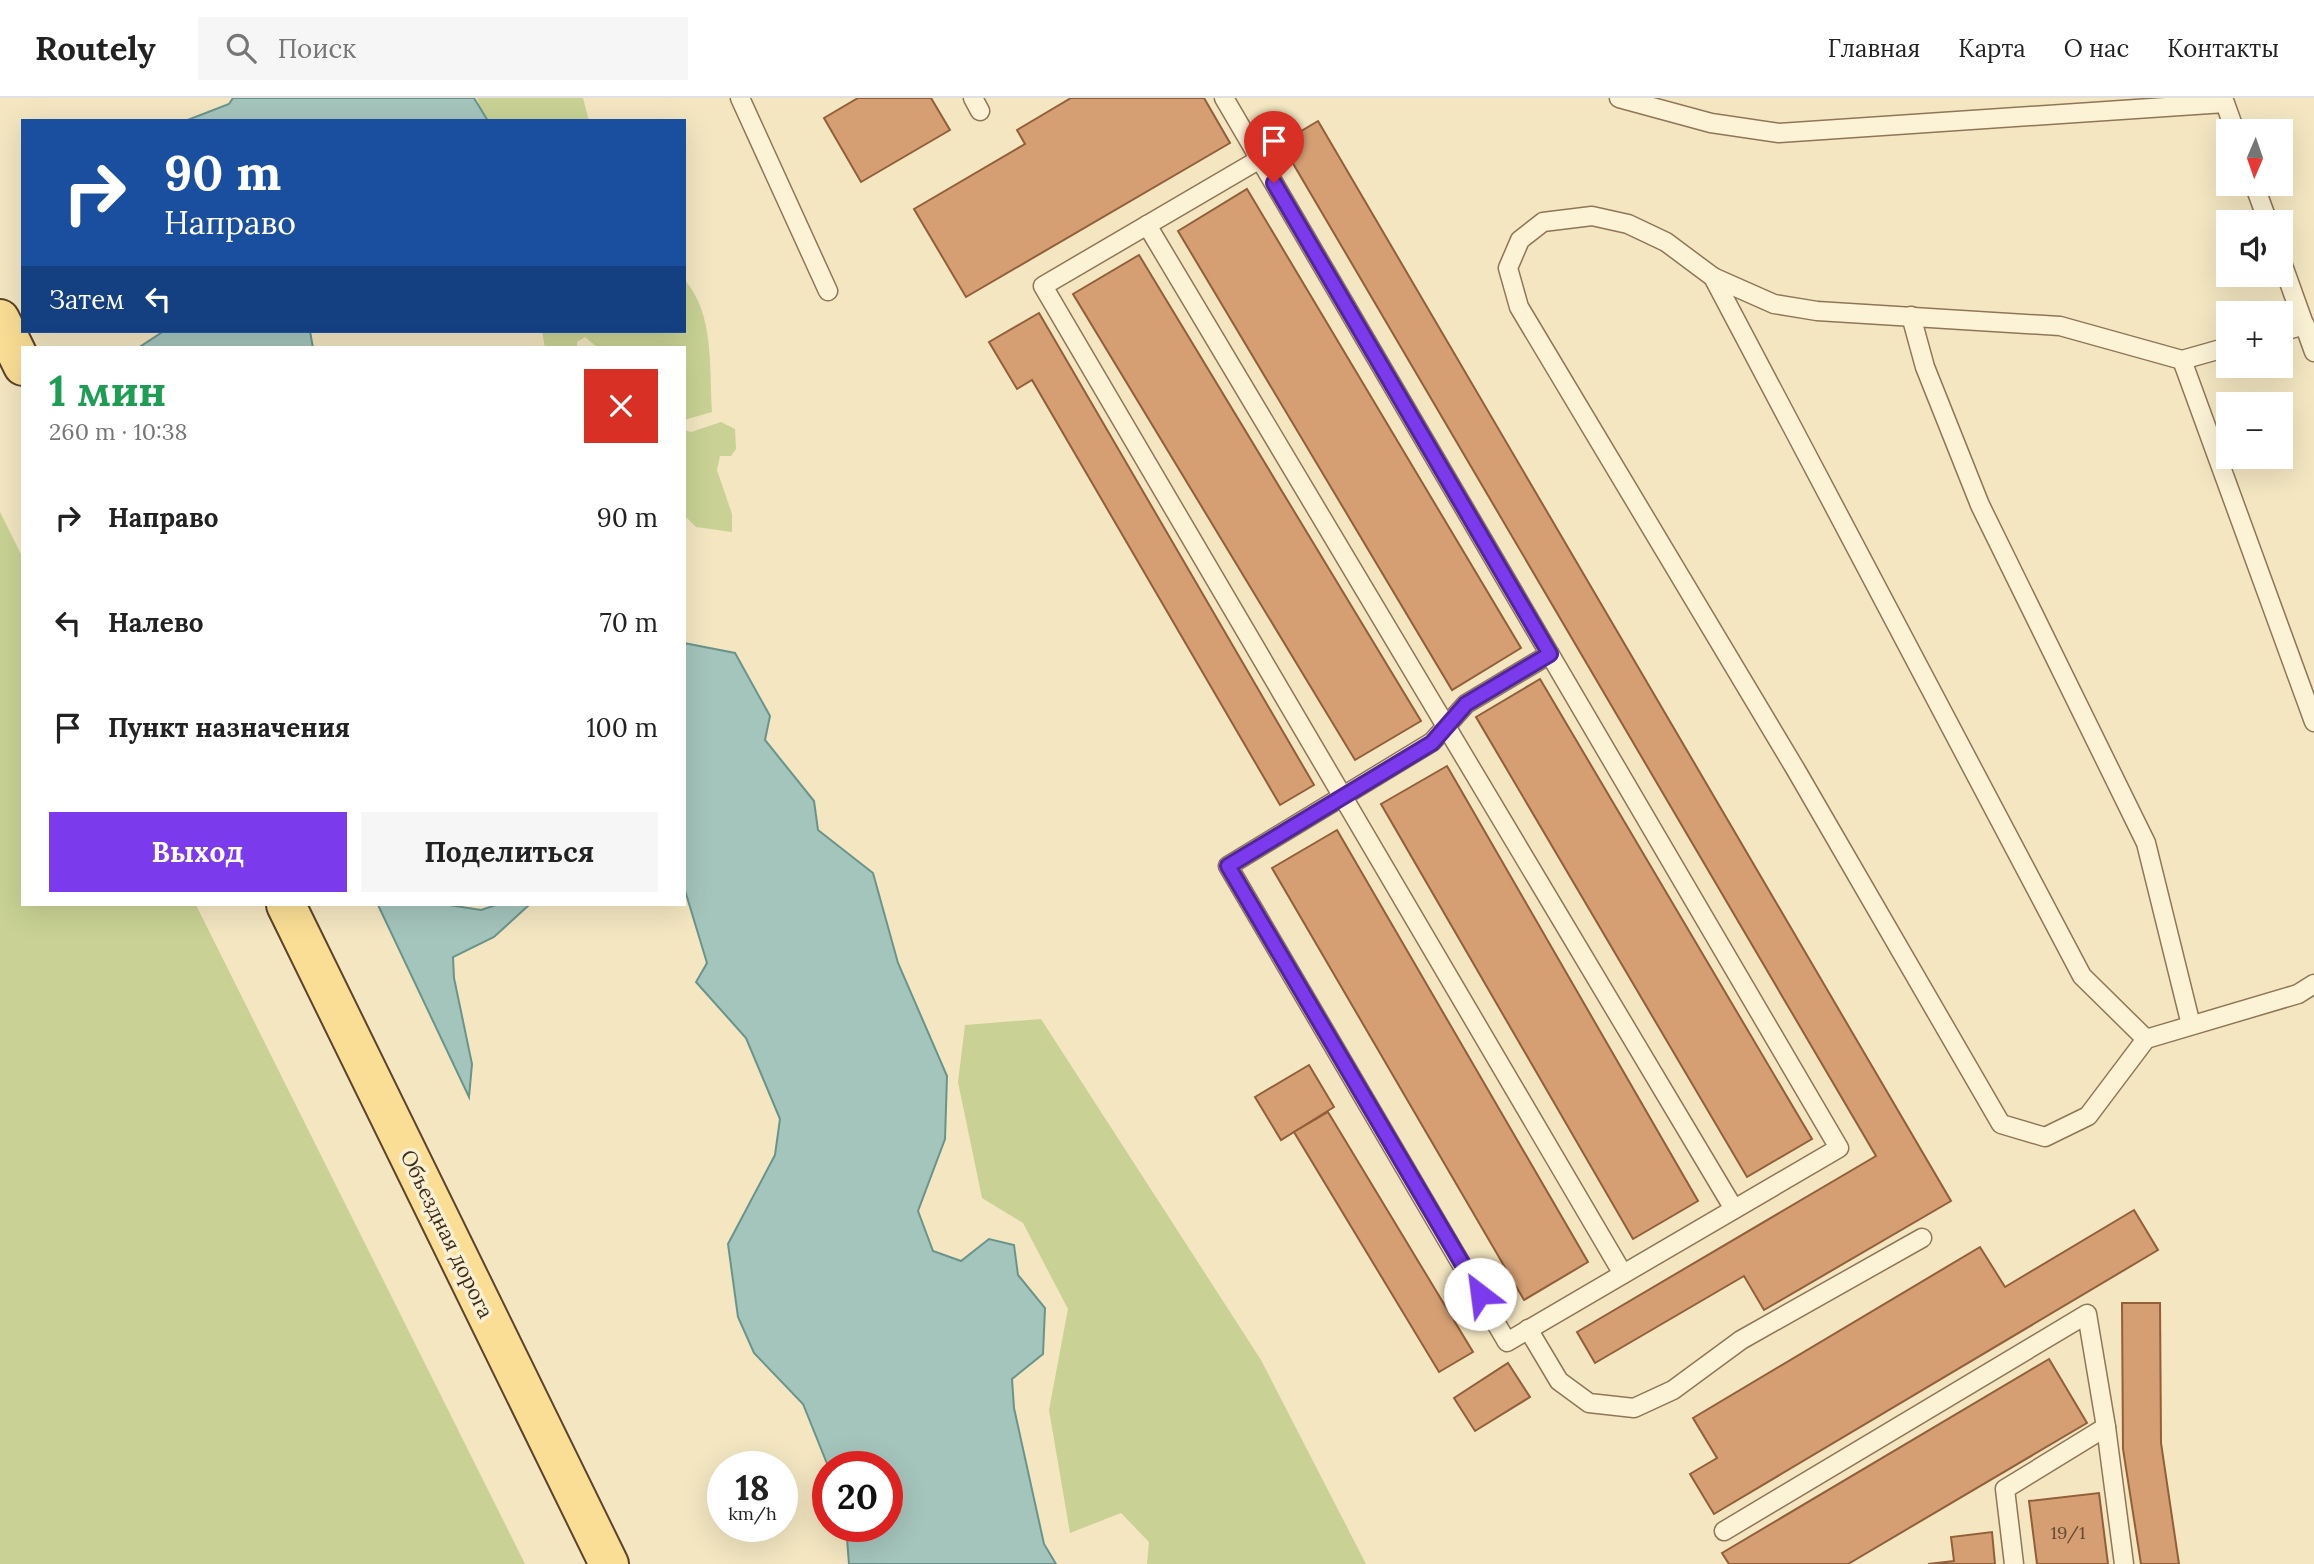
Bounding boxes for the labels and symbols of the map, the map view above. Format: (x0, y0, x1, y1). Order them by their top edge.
pin (1244, 111, 1304, 183)
north arrow (2216, 119, 2292, 196)
street label: Объездная дорога (394, 1145, 500, 1323)
position arrow (1443, 1257, 1517, 1331)
speed limit sign: 20 (812, 1451, 903, 1542)
house number: 19/1 (2050, 1521, 2086, 1544)

